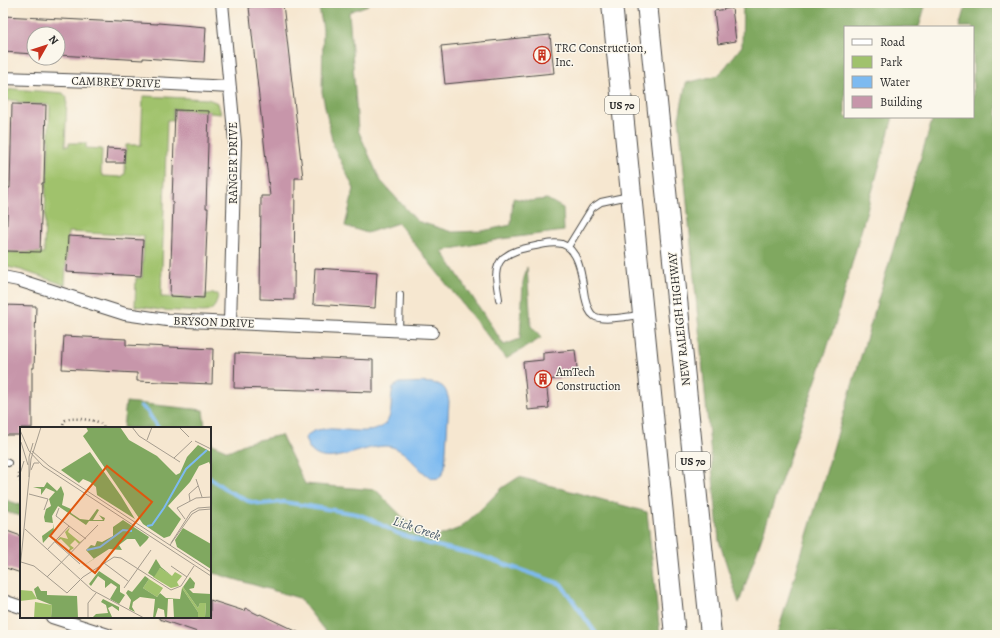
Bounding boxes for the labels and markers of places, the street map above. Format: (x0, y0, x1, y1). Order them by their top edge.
place label: TRC Construction, Inc. (555, 40, 647, 70)
building icon: TRC Construction, Inc. (532, 45, 552, 65)
place label: AmTech Construction (555, 364, 621, 394)
building icon: AmTech Construction (533, 369, 553, 389)

